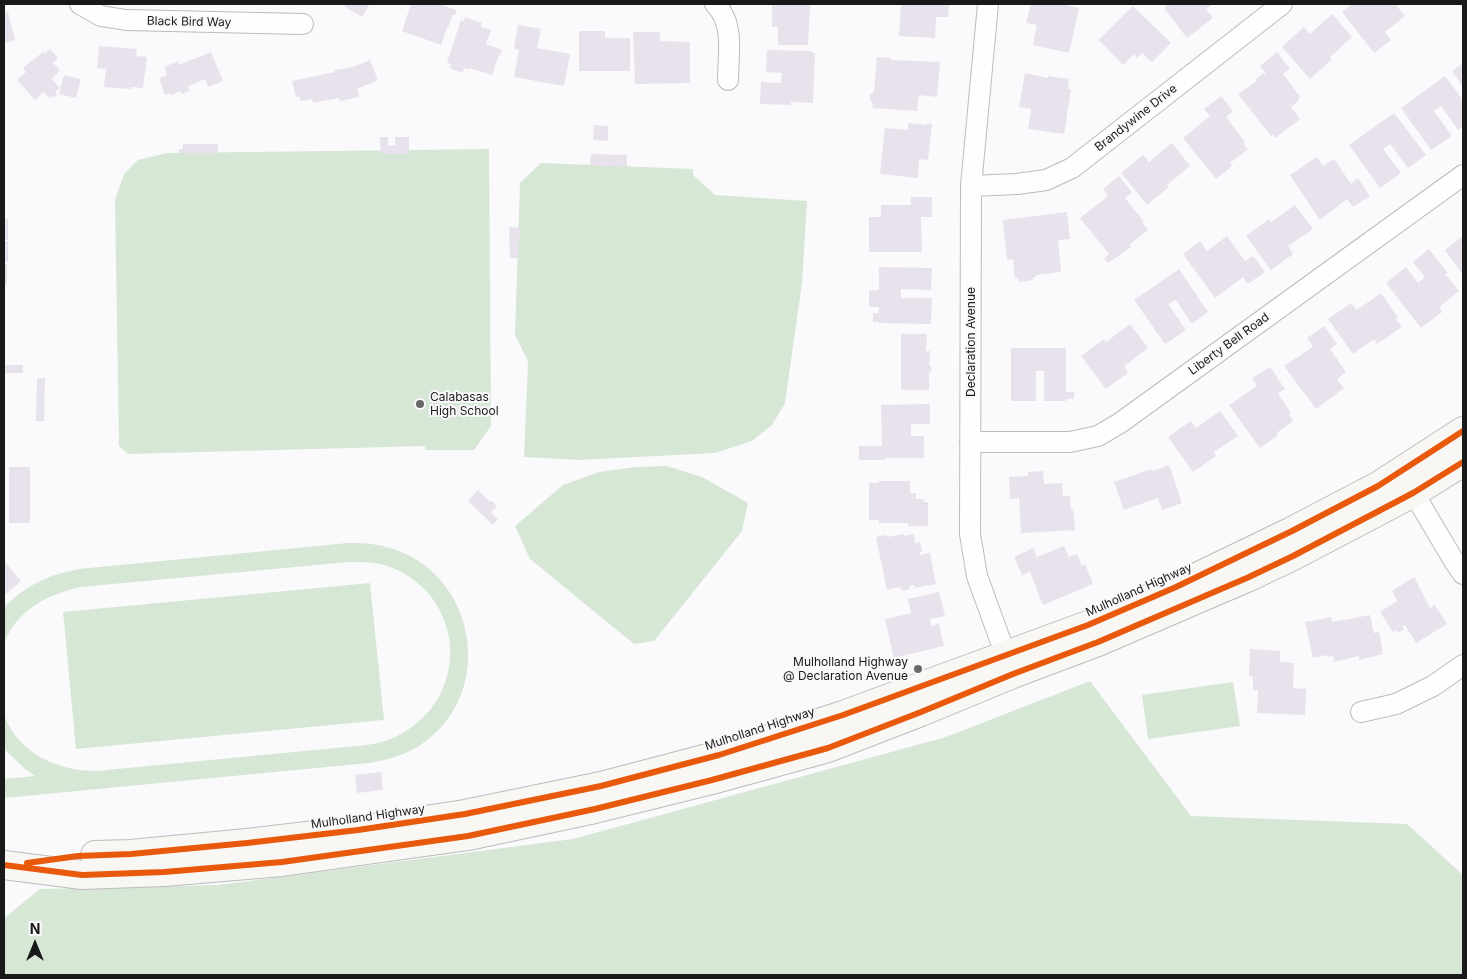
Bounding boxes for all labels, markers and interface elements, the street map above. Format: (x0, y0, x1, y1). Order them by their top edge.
street label: Black Bird Way (147, 14, 231, 30)
street label: Brandywine Drive (1092, 81, 1180, 155)
street label: Declaration Avenue (964, 287, 978, 397)
street label: Liberty Bell Road (1186, 310, 1272, 378)
place label: Calabasas High School (430, 390, 499, 418)
marker: Calabasas High School (414, 398, 426, 410)
street label: Mulholland Highway (1084, 560, 1194, 620)
place label: Mulholland Highway @ Declaration Avenue (783, 655, 908, 683)
marker: Mulholland Highway @ Declaration Avenue (912, 663, 924, 675)
street label: Mulholland Highway (703, 704, 817, 754)
street label: Mulholland Highway (310, 802, 426, 832)
north arrow (10, 919, 60, 969)
text: N (30, 920, 40, 937)

